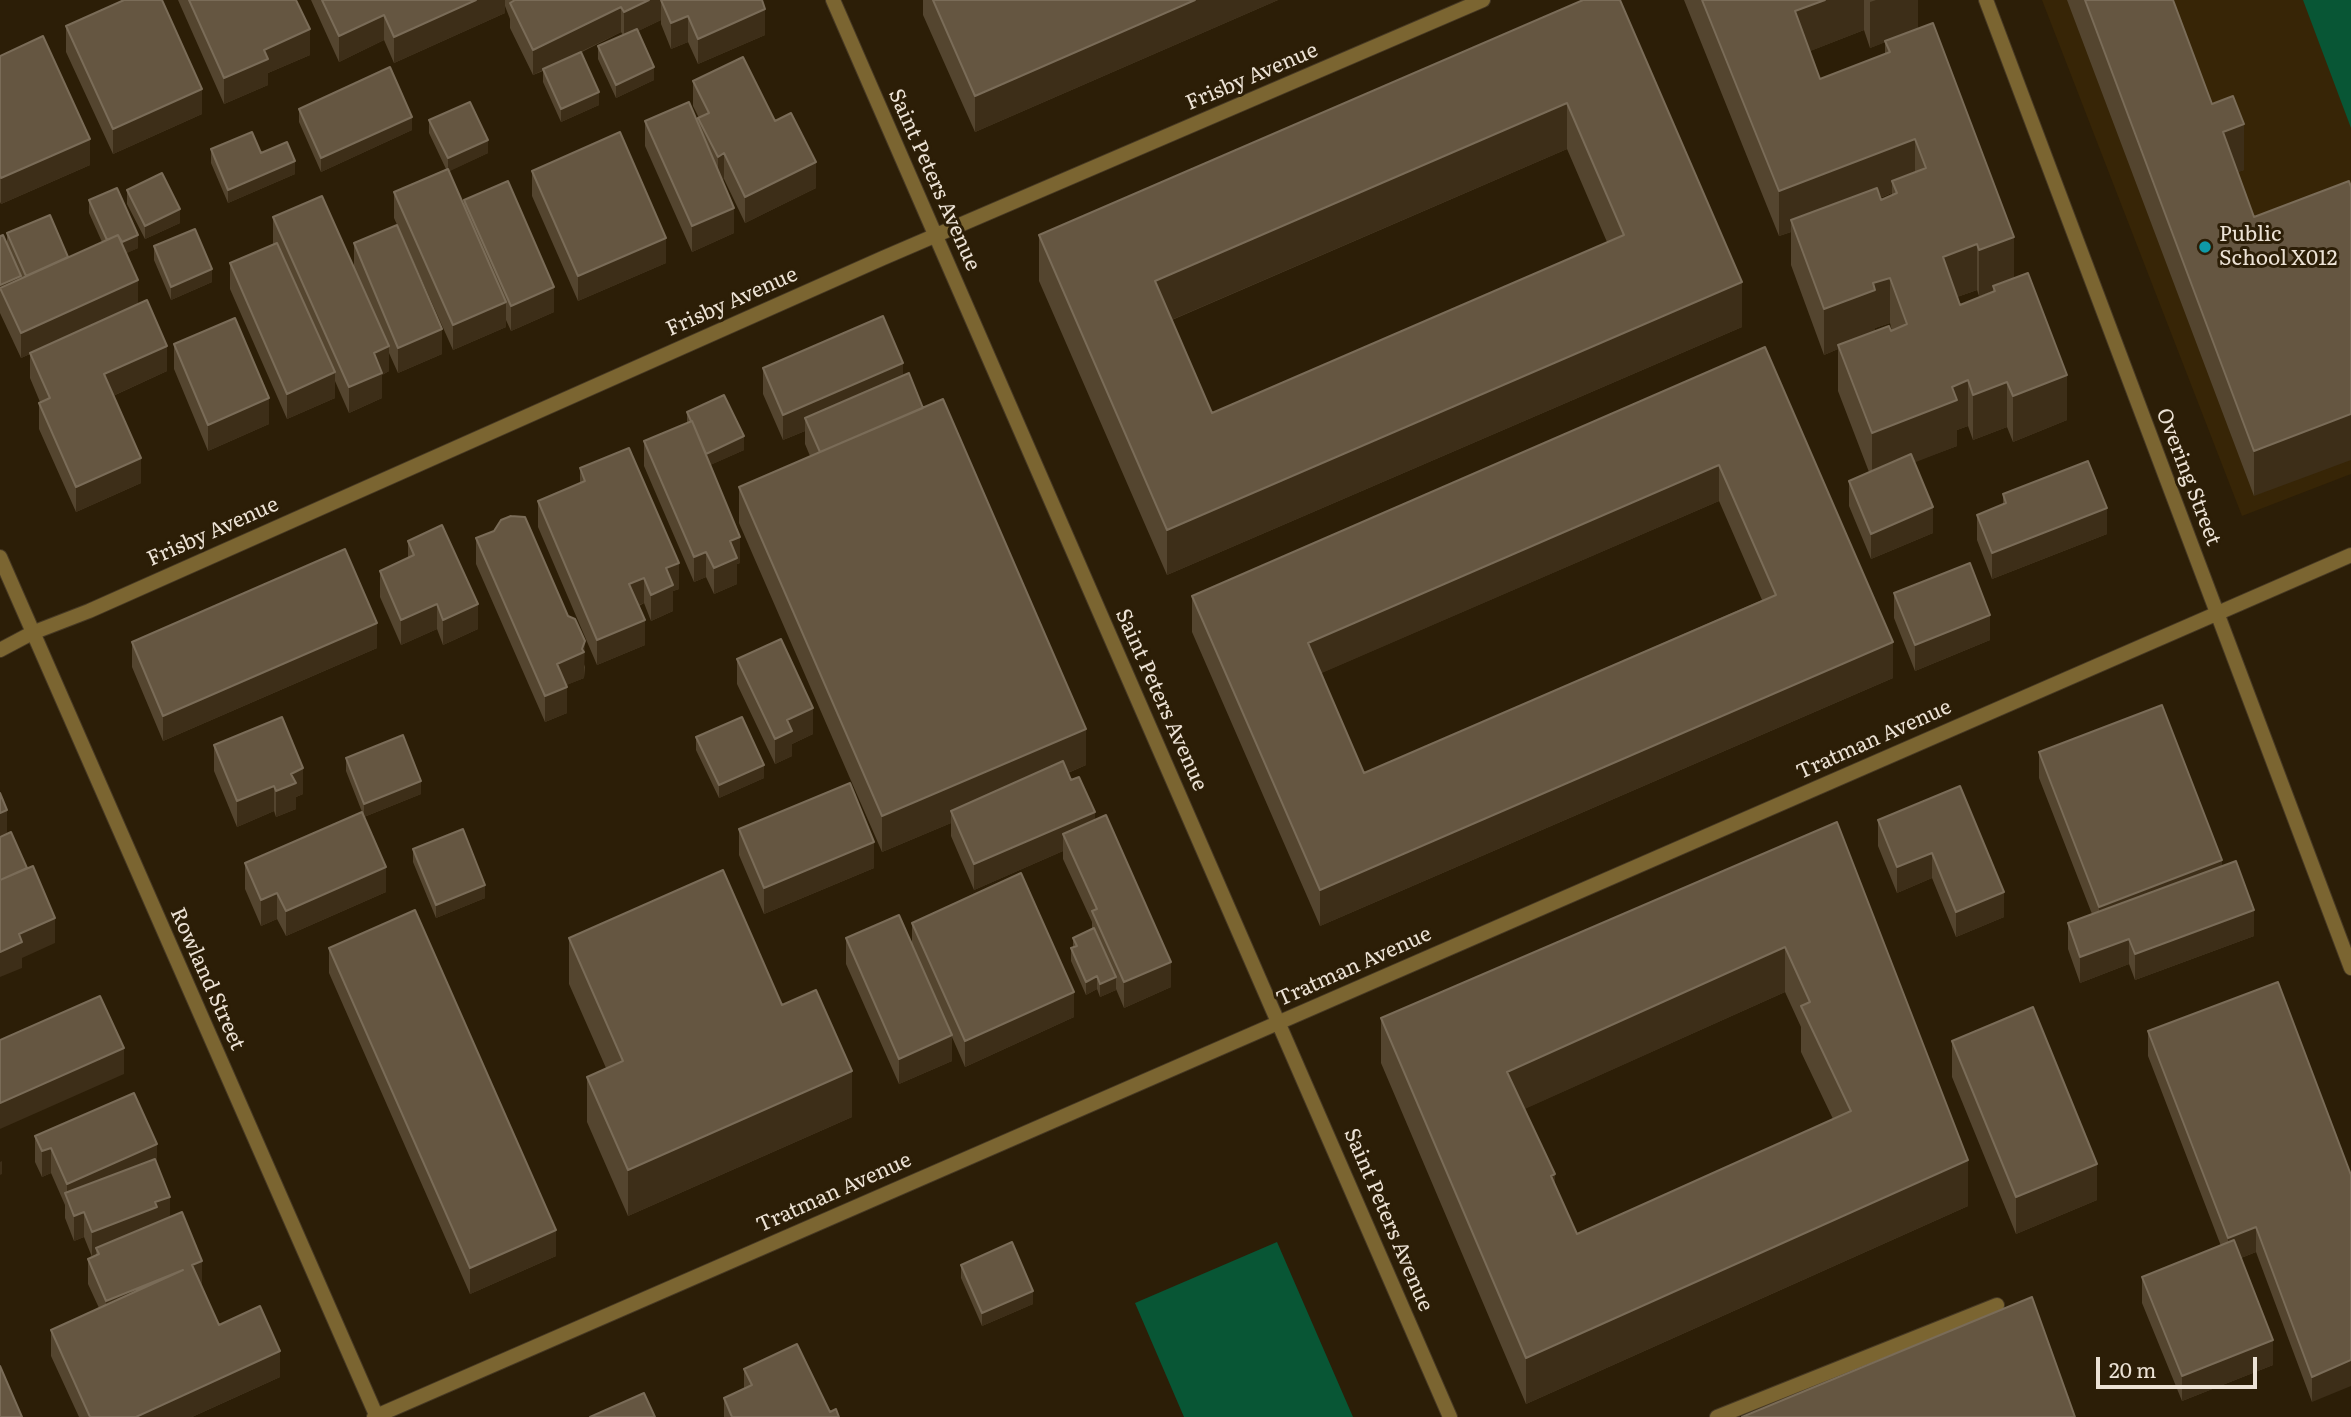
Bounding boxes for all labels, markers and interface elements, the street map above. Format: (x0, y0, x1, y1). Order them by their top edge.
street label: Frisby Avenue (1182, 38, 1322, 116)
street label: Saint Peters Avenue (883, 85, 985, 275)
place label: Public School X012 (2219, 222, 2337, 272)
marker: Public School X012 (2197, 239, 2213, 255)
street label: Frisby Avenue (662, 262, 802, 342)
street label: Overing Street (2150, 405, 2226, 549)
street label: Frisby Avenue (143, 492, 283, 572)
street label: Saint Peters Avenue (1110, 605, 1212, 795)
street label: Tratman Avenue (1793, 695, 1955, 785)
street label: Rowland Street (164, 904, 250, 1054)
street label: Tratman Avenue (1273, 922, 1435, 1012)
street label: Saint Peters Avenue (1338, 1125, 1438, 1315)
street label: Tratman Avenue (753, 1148, 915, 1238)
scale bar (2099, 1344, 2260, 1388)
text: 20 m (2109, 1353, 2156, 1384)

